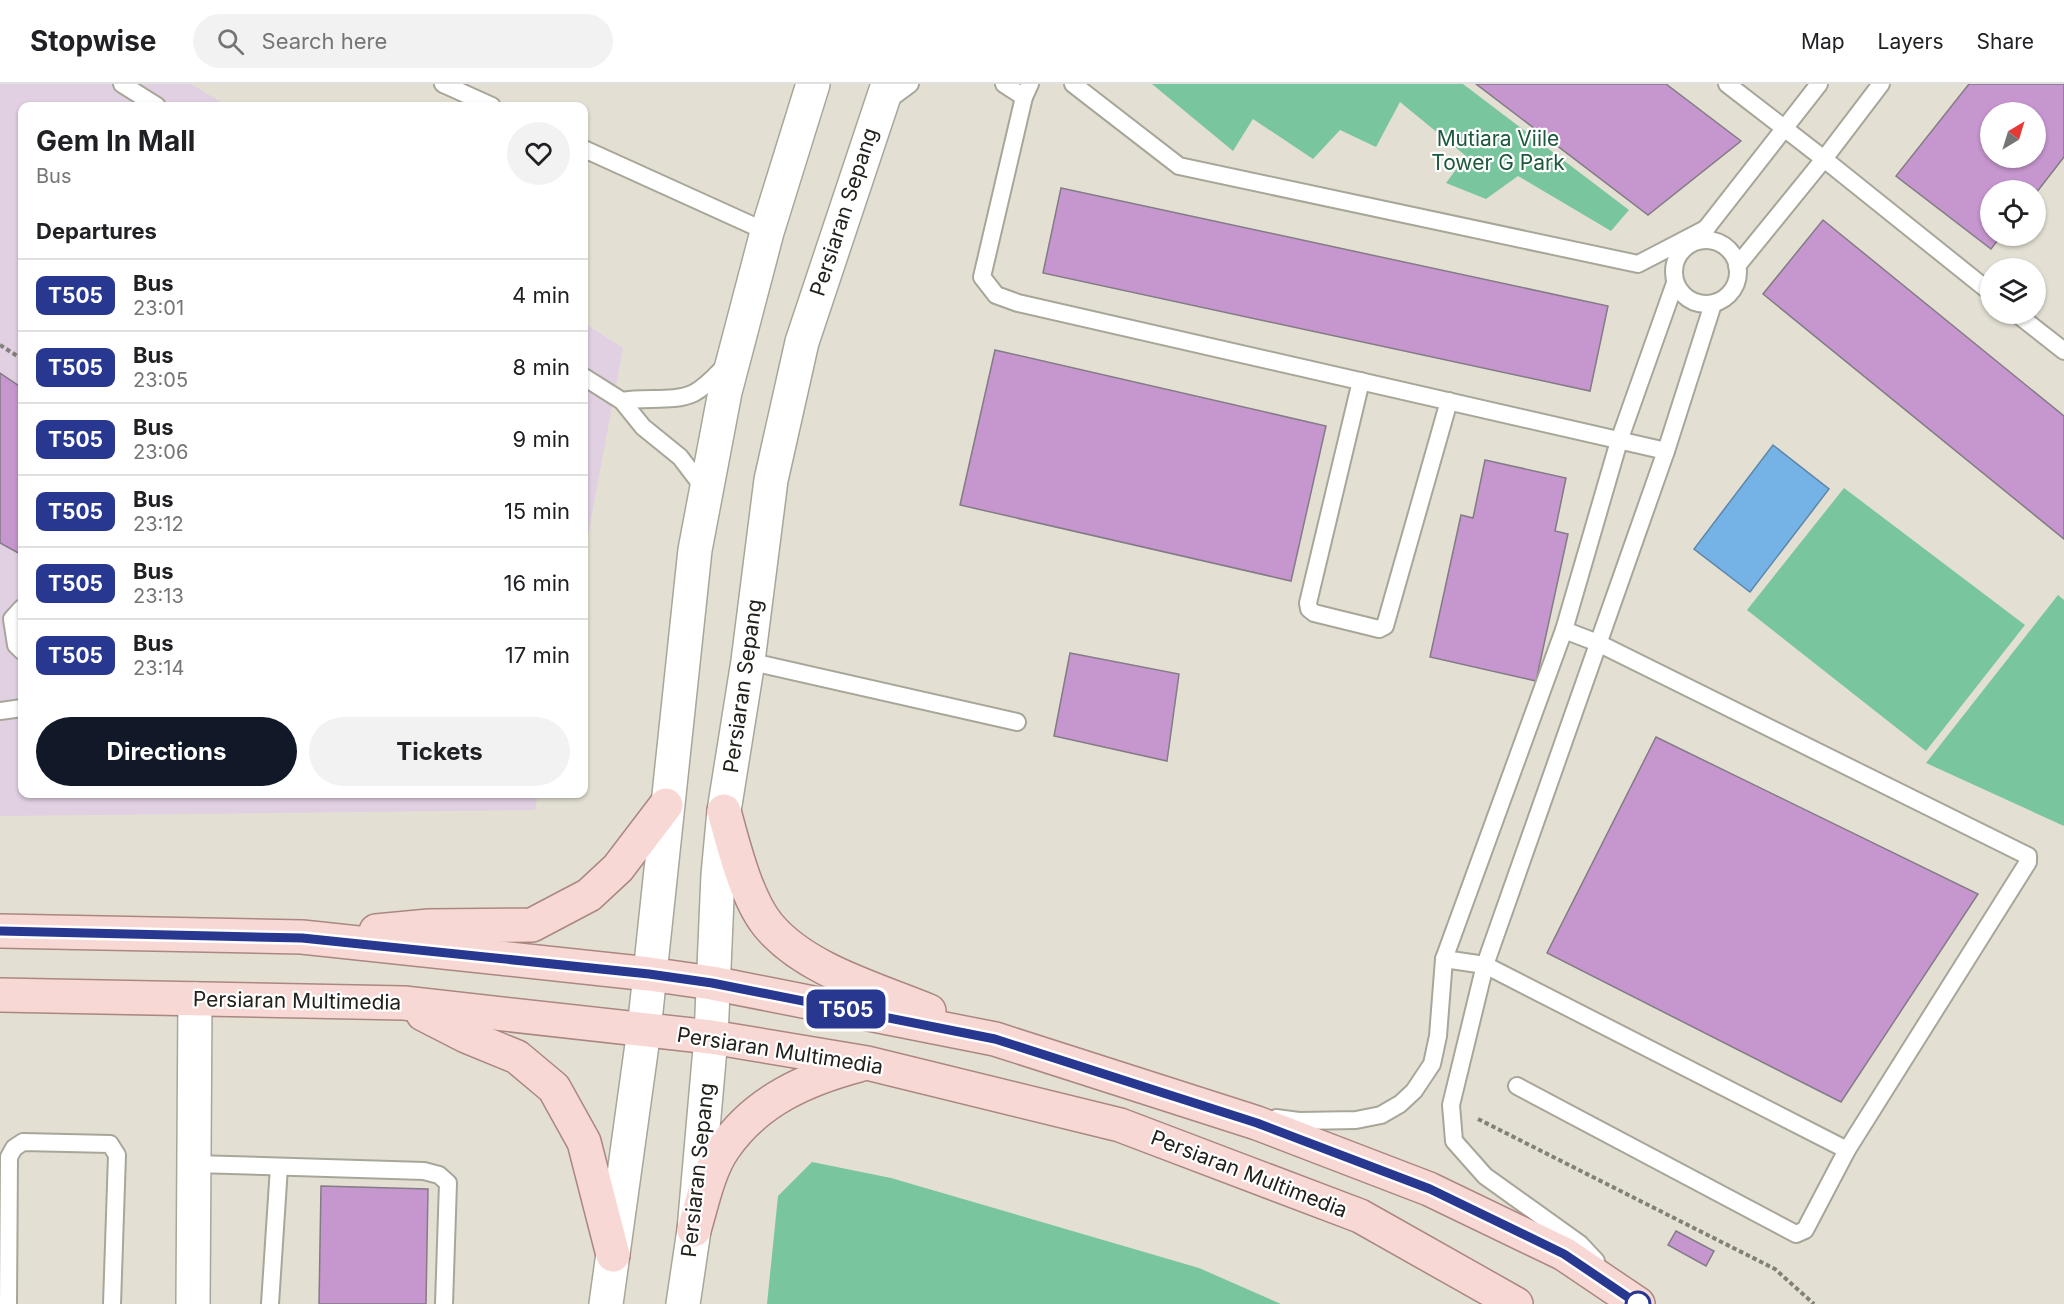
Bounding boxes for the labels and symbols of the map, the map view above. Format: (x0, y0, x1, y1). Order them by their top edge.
north arrow (1980, 102, 2046, 168)
street label: Persiaran Sepang (805, 125, 882, 299)
park label: Mutiara Viile Tower G Park (1431, 126, 1565, 175)
street label: Persiaran Sepang (718, 597, 767, 774)
street label: Persiaran Multimedia (193, 986, 401, 1015)
line badge: T505 (804, 990, 888, 1028)
street label: Persiaran Multimedia (675, 1022, 885, 1079)
street label: Persiaran Sepang (676, 1081, 719, 1258)
street label: Persiaran Multimedia (1147, 1124, 1351, 1223)
unlabelled marker (1625, 1291, 1651, 1304)

